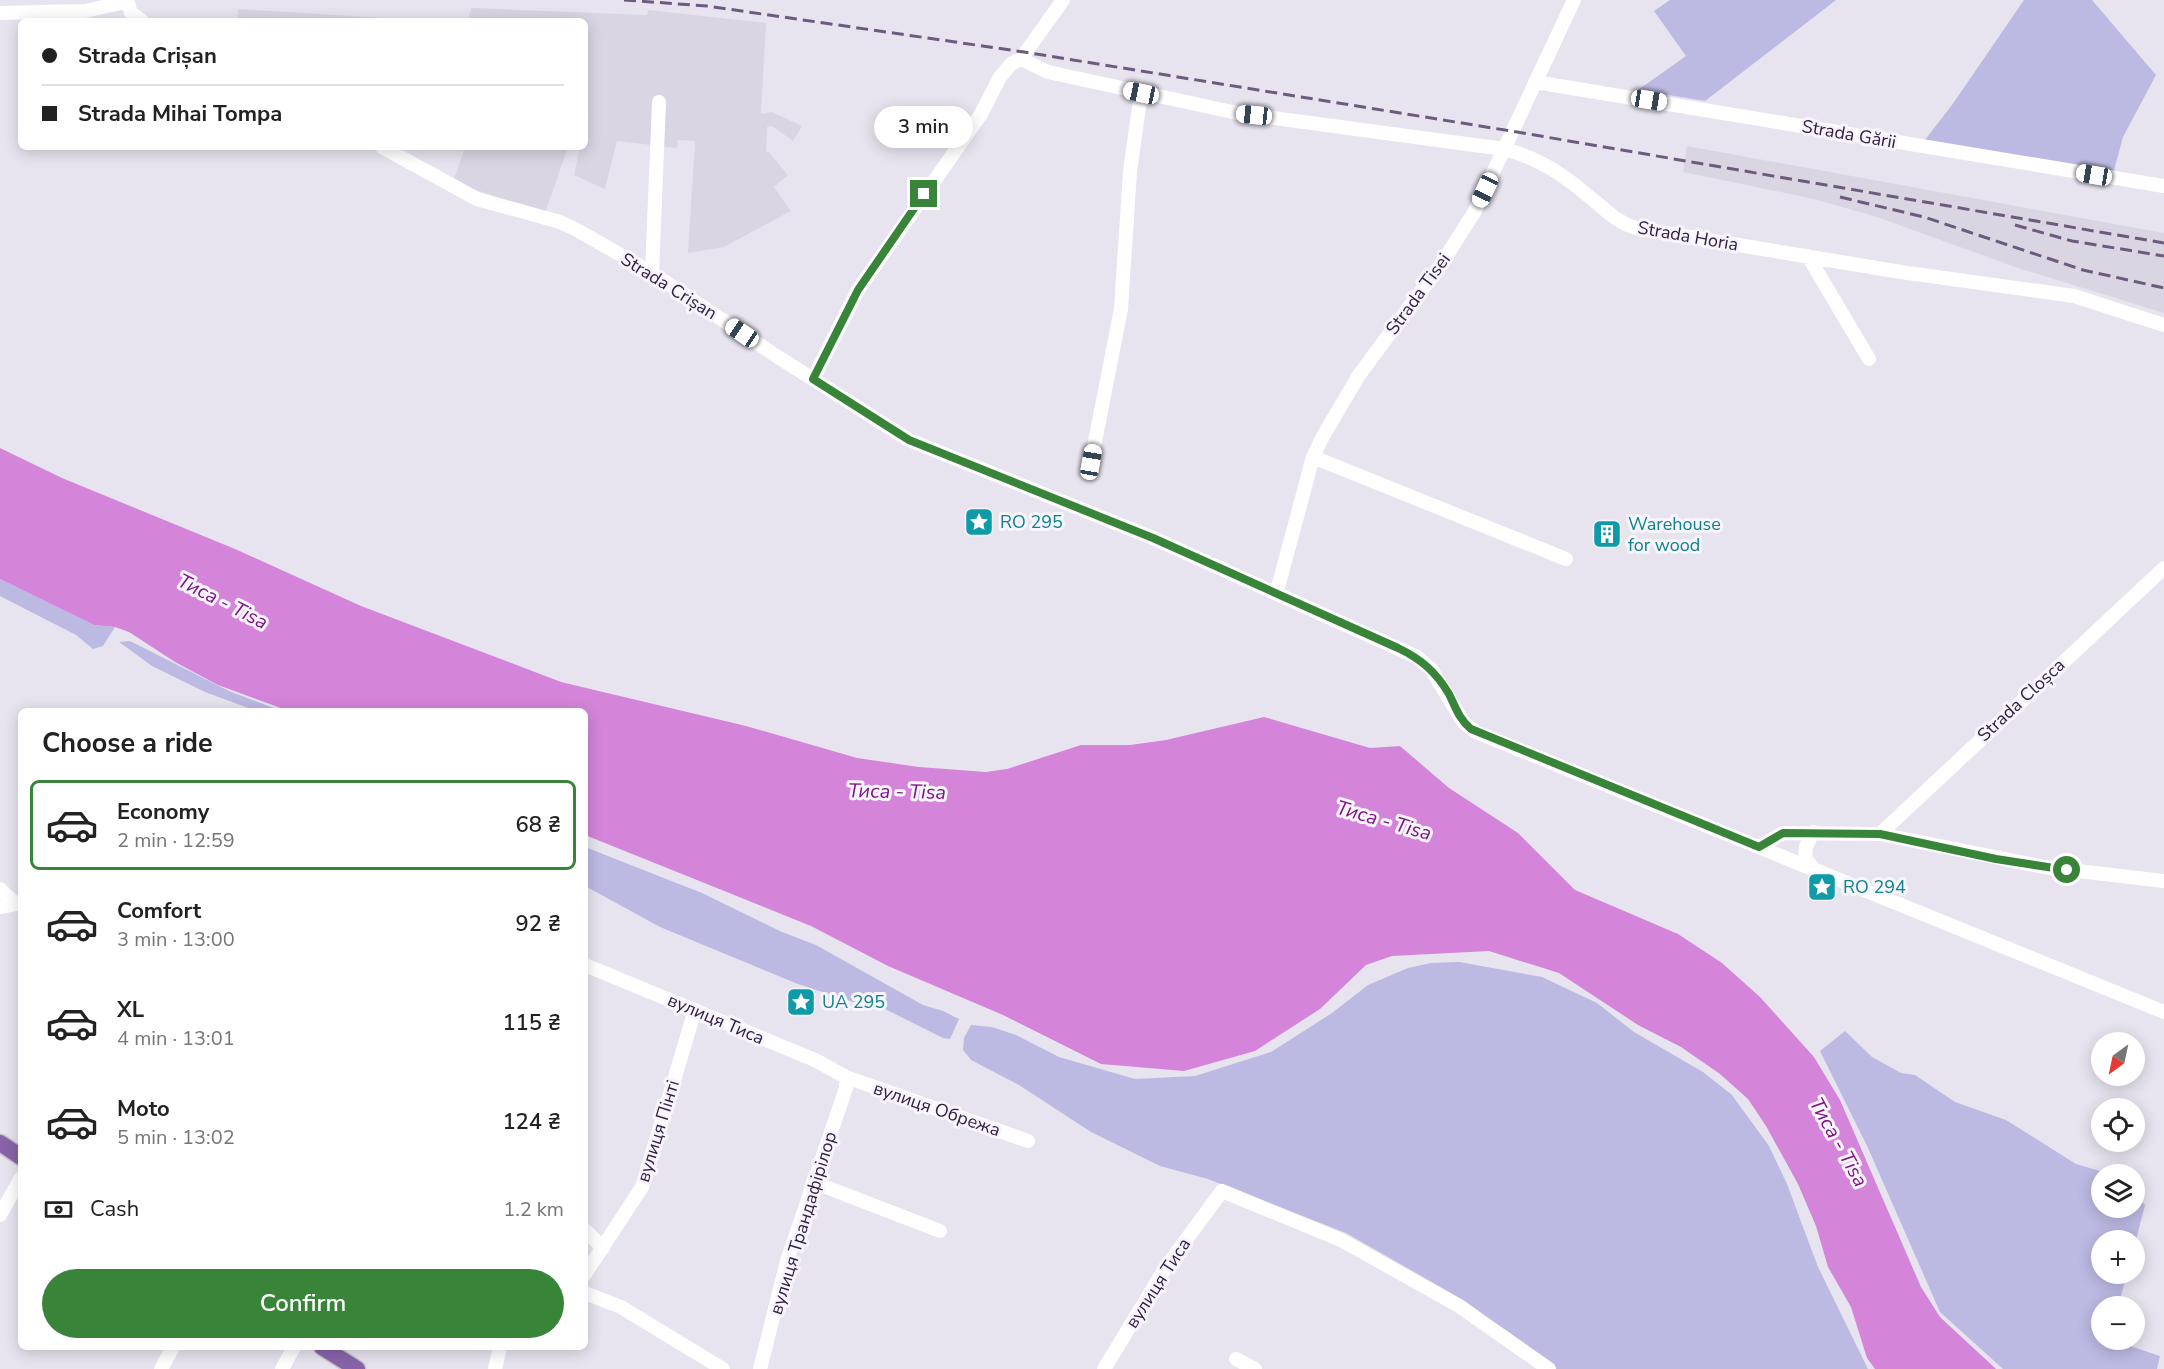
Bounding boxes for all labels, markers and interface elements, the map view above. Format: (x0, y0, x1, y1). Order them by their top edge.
text: Strada Crișan (78, 41, 217, 71)
car (1122, 80, 1160, 106)
car (1630, 88, 1668, 112)
text: Strada Mihai Tompa (78, 99, 282, 129)
car (1235, 104, 1273, 126)
callout: 3 min (874, 107, 974, 149)
text: 3 min (898, 113, 949, 140)
street label: Strada Gării (1800, 114, 1898, 154)
car (2075, 163, 2113, 187)
car (1469, 170, 1501, 210)
route end (910, 180, 937, 207)
street label: Strada Horia (1636, 215, 1740, 257)
street label: Strada Crișan (616, 247, 722, 325)
street label: Strada Tisei (1380, 248, 1456, 340)
car (722, 315, 762, 351)
car (1079, 443, 1103, 481)
place icon: RO 295 (963, 506, 995, 538)
place label: RO 295 (1000, 510, 1063, 534)
place label: Warehouse for wood (1628, 512, 1721, 557)
building icon: Warehouse for wood (1591, 518, 1623, 550)
water label: Тиса - Tisa (173, 567, 273, 636)
street label: Strada Cloșca (1972, 653, 2070, 747)
text: Choose a ride (42, 725, 213, 762)
water label: Тиса - Tisa (848, 777, 946, 806)
water label: Тиса - Tisa (1333, 794, 1435, 847)
text: Economy (117, 797, 209, 827)
icon: car (45, 798, 99, 852)
text: 68 ₴ (516, 810, 561, 840)
text: 2 min · 12:59 (117, 827, 235, 854)
route start (2053, 856, 2080, 883)
place icon: RO 294 (1806, 871, 1838, 903)
place label: RO 294 (1843, 875, 1906, 899)
text: Comfort (117, 896, 201, 926)
icon: car (45, 897, 99, 951)
text: 92 ₴ (516, 909, 561, 939)
text: 3 min · 13:00 (117, 926, 235, 953)
place icon: UA 295 (785, 986, 817, 1018)
street label: вулиця Тиса (664, 988, 768, 1050)
place label: UA 295 (822, 990, 885, 1014)
text: XL (117, 995, 144, 1025)
icon: car (45, 996, 99, 1050)
text: 115 ₴ (502, 1008, 561, 1038)
text: 4 min · 13:01 (117, 1025, 235, 1052)
north arrow (2091, 1032, 2145, 1086)
map controls (2091, 1032, 2145, 1350)
street label: вулиця Обрежа (870, 1076, 1004, 1142)
street label: вулиця Пінті (631, 1077, 685, 1185)
water label: Тиса - Tisa (1803, 1093, 1874, 1192)
text: Moto (117, 1094, 170, 1124)
icon: car (45, 1095, 99, 1149)
button: locate (2091, 1098, 2145, 1152)
text: 124 ₴ (502, 1107, 561, 1137)
text: 5 min · 13:02 (117, 1124, 235, 1151)
street label: вулиця Трандафірілор (764, 1128, 842, 1318)
button: layers (2091, 1164, 2145, 1218)
icon: cash (42, 1193, 75, 1226)
text: Cash (90, 1194, 139, 1224)
text: 1.2 km (503, 1196, 564, 1223)
button: + (2091, 1230, 2145, 1284)
street label: вулиця Тиса (1120, 1233, 1196, 1333)
button: Confirm (42, 1269, 564, 1338)
button: − (2091, 1296, 2145, 1350)

